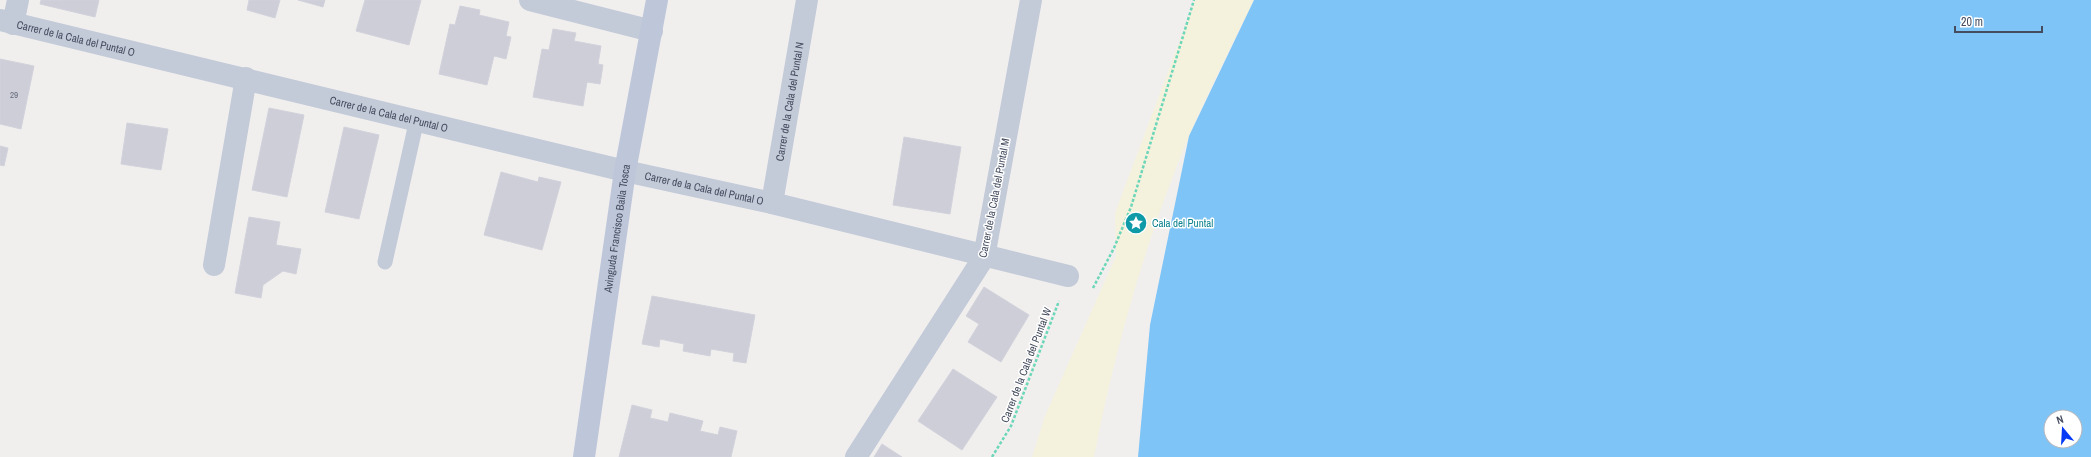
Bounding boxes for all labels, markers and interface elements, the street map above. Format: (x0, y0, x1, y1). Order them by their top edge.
scale bar (1955, 8, 2042, 34)
text: 20 m (1961, 14, 1983, 30)
street label: Carrer de la Cala del Puntal O (15, 17, 136, 59)
street label: Carrer de la Cala del Puntal N (772, 41, 807, 162)
house number: 29 (10, 89, 18, 101)
street label: Carrer de la Cala del Puntal O (328, 93, 449, 135)
street label: Carrer de la Cala del Puntal M (976, 137, 1012, 259)
street label: Avinguda Francisco Baila Tosca (601, 163, 633, 294)
street label: Carrer de la Cala del Puntal O (643, 169, 765, 208)
place icon: Cala del Puntal (1123, 210, 1149, 236)
place label: Cala del Puntal (1152, 216, 1213, 230)
street label: Carrer de la Cala del Puntal W (998, 305, 1055, 425)
north arrow (2043, 409, 2083, 449)
text: N (2055, 412, 2065, 427)

